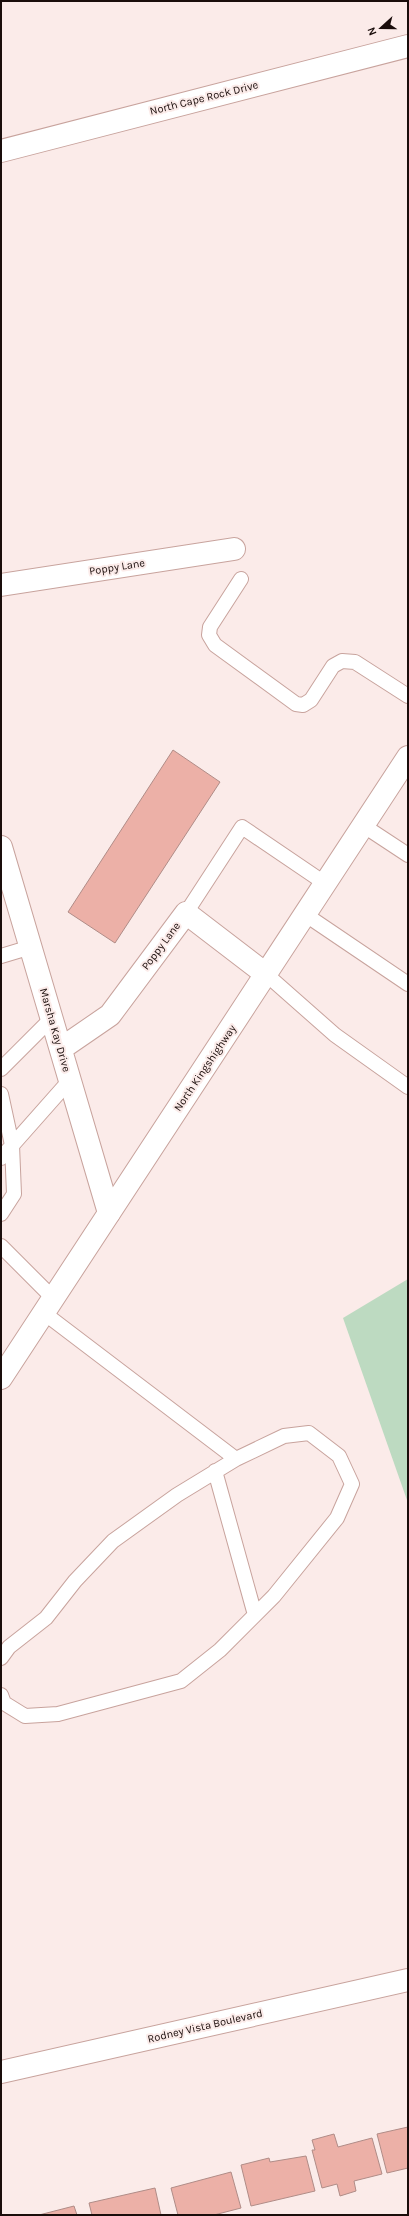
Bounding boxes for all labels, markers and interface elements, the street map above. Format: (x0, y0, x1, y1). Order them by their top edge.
north arrow (361, 8, 401, 48)
text: N (365, 25, 380, 37)
street label: North Cape Rock Drive (148, 78, 260, 118)
street label: Poppy Lane (88, 556, 146, 578)
street label: Poppy Lane (139, 919, 183, 972)
street label: Marsha Kay Drive (37, 987, 73, 1074)
street label: North Kingshighway (171, 1022, 239, 1114)
street label: Rodney Vista Boulevard (146, 2006, 264, 2046)

